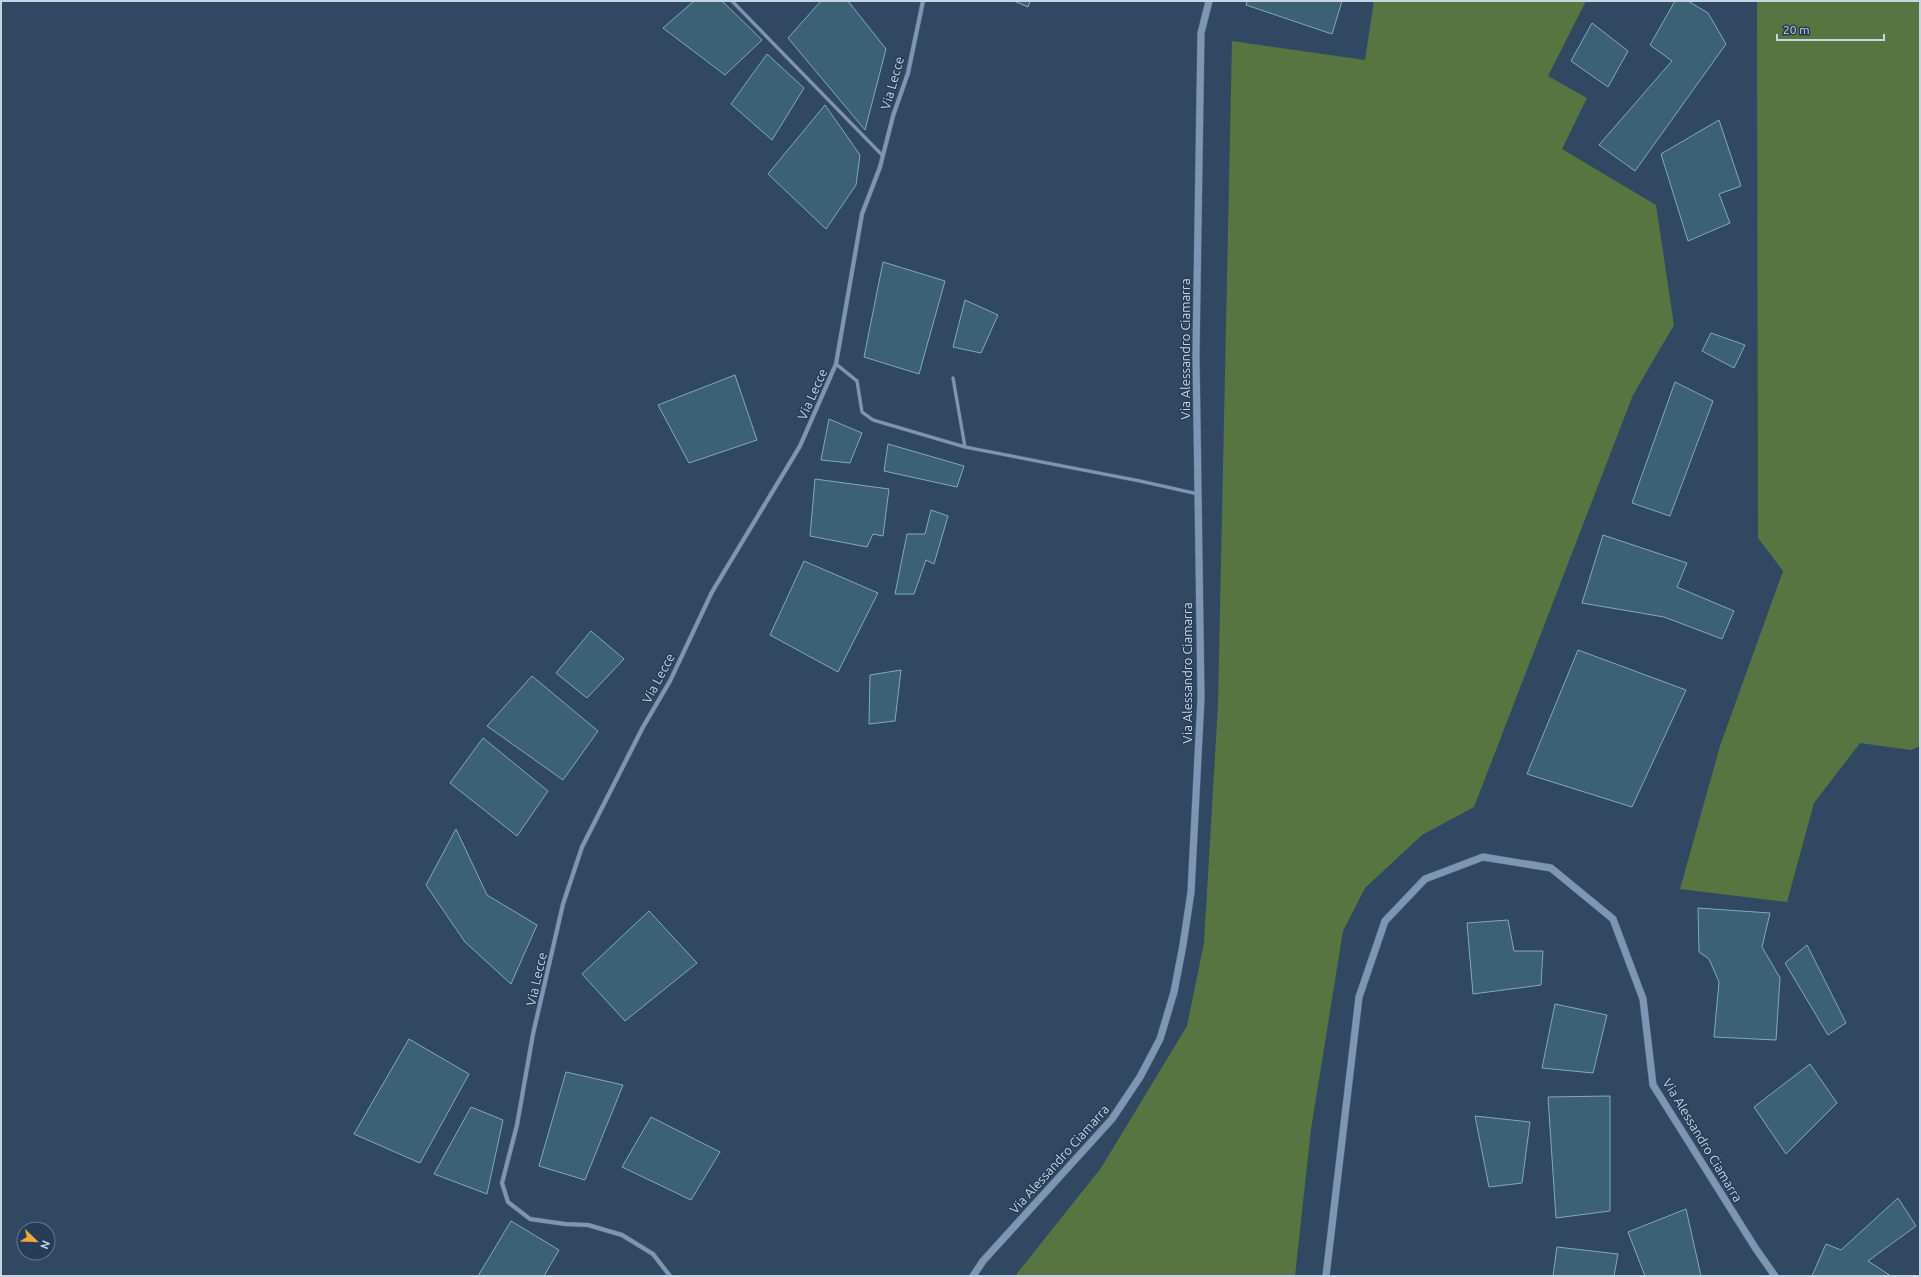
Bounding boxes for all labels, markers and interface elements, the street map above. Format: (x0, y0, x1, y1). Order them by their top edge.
scale bar (1777, 16, 1884, 42)
text: 20 m (1783, 23, 1810, 36)
street label: Via Lecce (878, 55, 906, 111)
street label: Via Alessandro Ciamarra (1178, 278, 1192, 420)
street label: Via Lecce (795, 366, 829, 422)
street label: Via Alessandro Ciamarra (1180, 602, 1194, 744)
street label: Via Lecce (639, 651, 677, 705)
street label: Via Lecce (523, 951, 549, 1007)
street label: Via Alessandro Ciamarra (1661, 1076, 1745, 1204)
street label: Via Alessandro Ciamarra (1007, 1102, 1111, 1216)
north arrow (16, 1221, 56, 1261)
text: N (38, 1239, 52, 1251)

